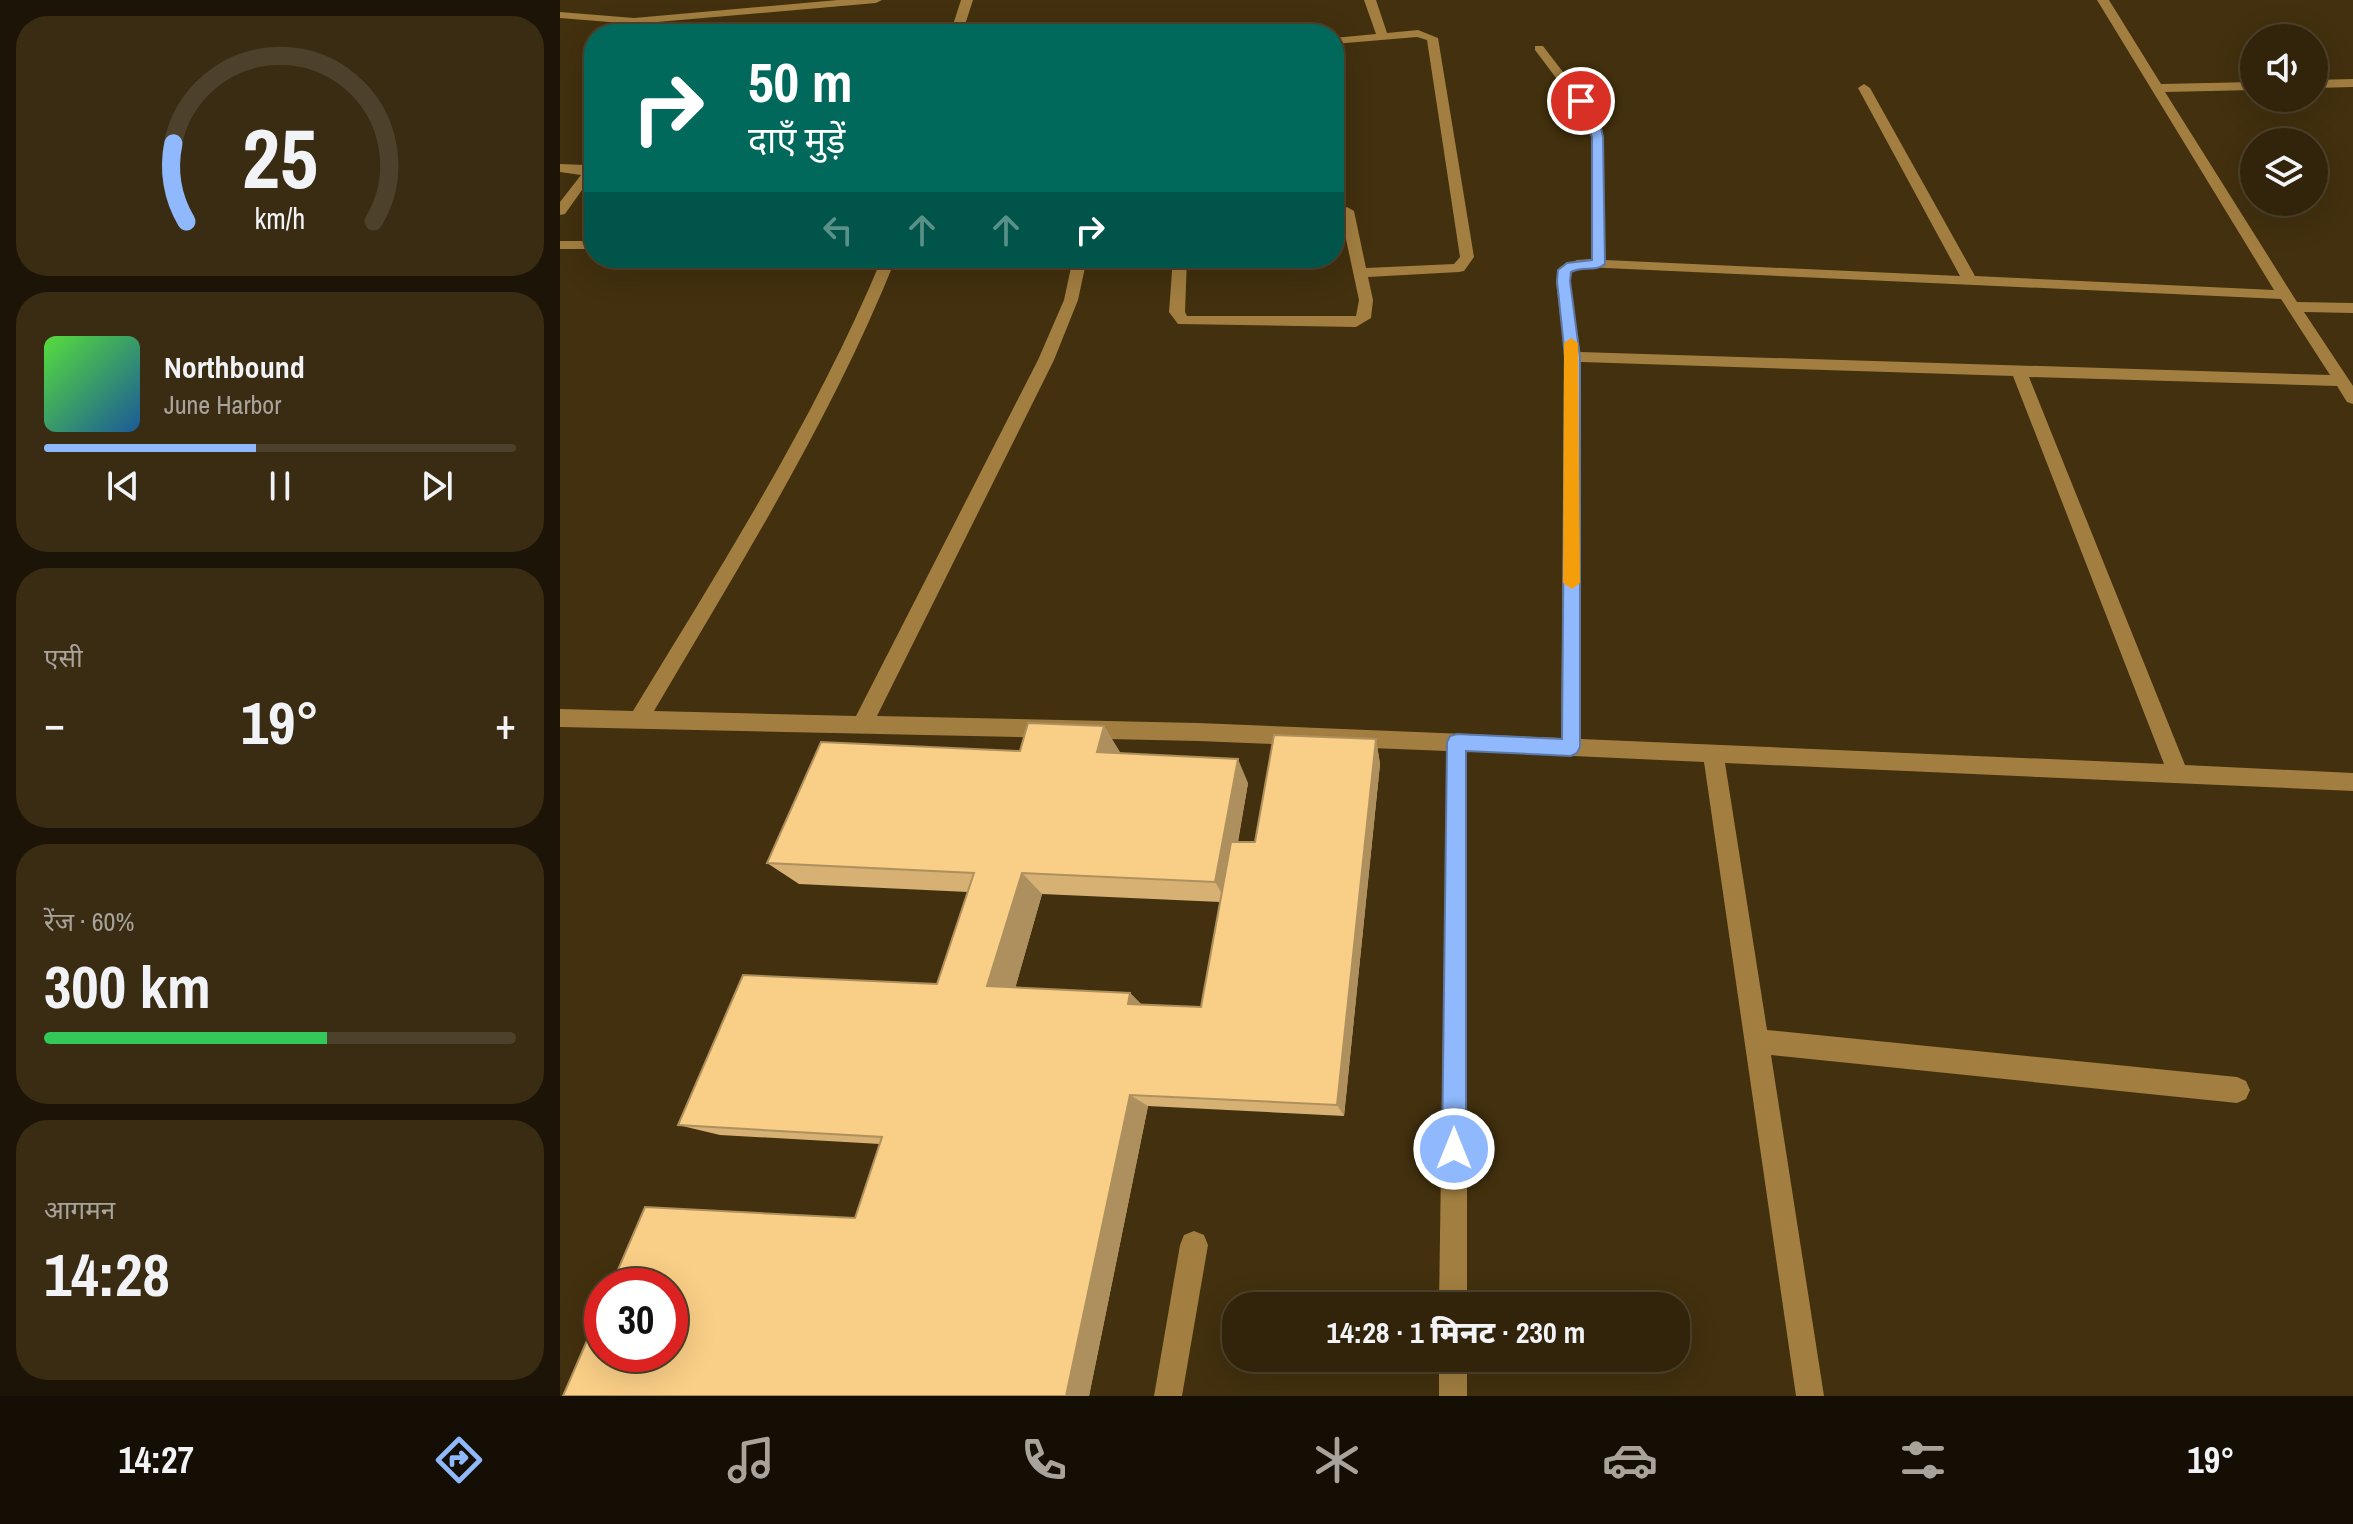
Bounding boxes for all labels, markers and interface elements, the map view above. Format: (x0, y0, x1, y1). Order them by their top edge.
map controls (2240, 24, 2328, 216)
button: sound (2240, 24, 2328, 112)
text: 50 m (748, 44, 853, 119)
icon: right (616, 56, 720, 160)
pin (1547, 67, 1615, 135)
icon: arrive (1559, 79, 1603, 123)
text: 25 (242, 102, 318, 214)
text: दाएँ मुड़ें (748, 116, 845, 164)
button: layers (2240, 128, 2328, 216)
text: km/h (255, 199, 305, 238)
icon: left (816, 208, 860, 252)
icon: ahead (900, 208, 944, 252)
icon: ahead (984, 208, 1028, 252)
icon: right (1068, 208, 1112, 252)
text: Northbound (164, 347, 305, 387)
text: June Harbor (164, 387, 281, 422)
icon: previous (101, 464, 145, 508)
icon: pause (258, 464, 302, 508)
icon: next (415, 464, 459, 508)
text: एसी (44, 640, 83, 675)
text: 19° (241, 682, 319, 763)
text: − (44, 693, 65, 753)
text: + (495, 693, 516, 753)
text: रेंज · 60% (44, 904, 134, 939)
text: 300 km (44, 946, 211, 1027)
position arrow (1412, 1107, 1496, 1191)
text: आगमन (44, 1192, 115, 1227)
text: 14:28 (44, 1234, 170, 1315)
speed limit sign: 30 (584, 1268, 688, 1372)
text: 14:28 · 1 मिनट · 230 m (1327, 1312, 1585, 1352)
icon: directions (431, 1432, 487, 1488)
icon: music (723, 1432, 779, 1488)
icon: phone (1016, 1432, 1072, 1488)
icon: climate (1309, 1432, 1365, 1488)
icon: car (1602, 1432, 1658, 1488)
icon: filters (1895, 1432, 1951, 1488)
text: 14:27 (118, 1436, 194, 1484)
text: 19° (2187, 1436, 2235, 1484)

